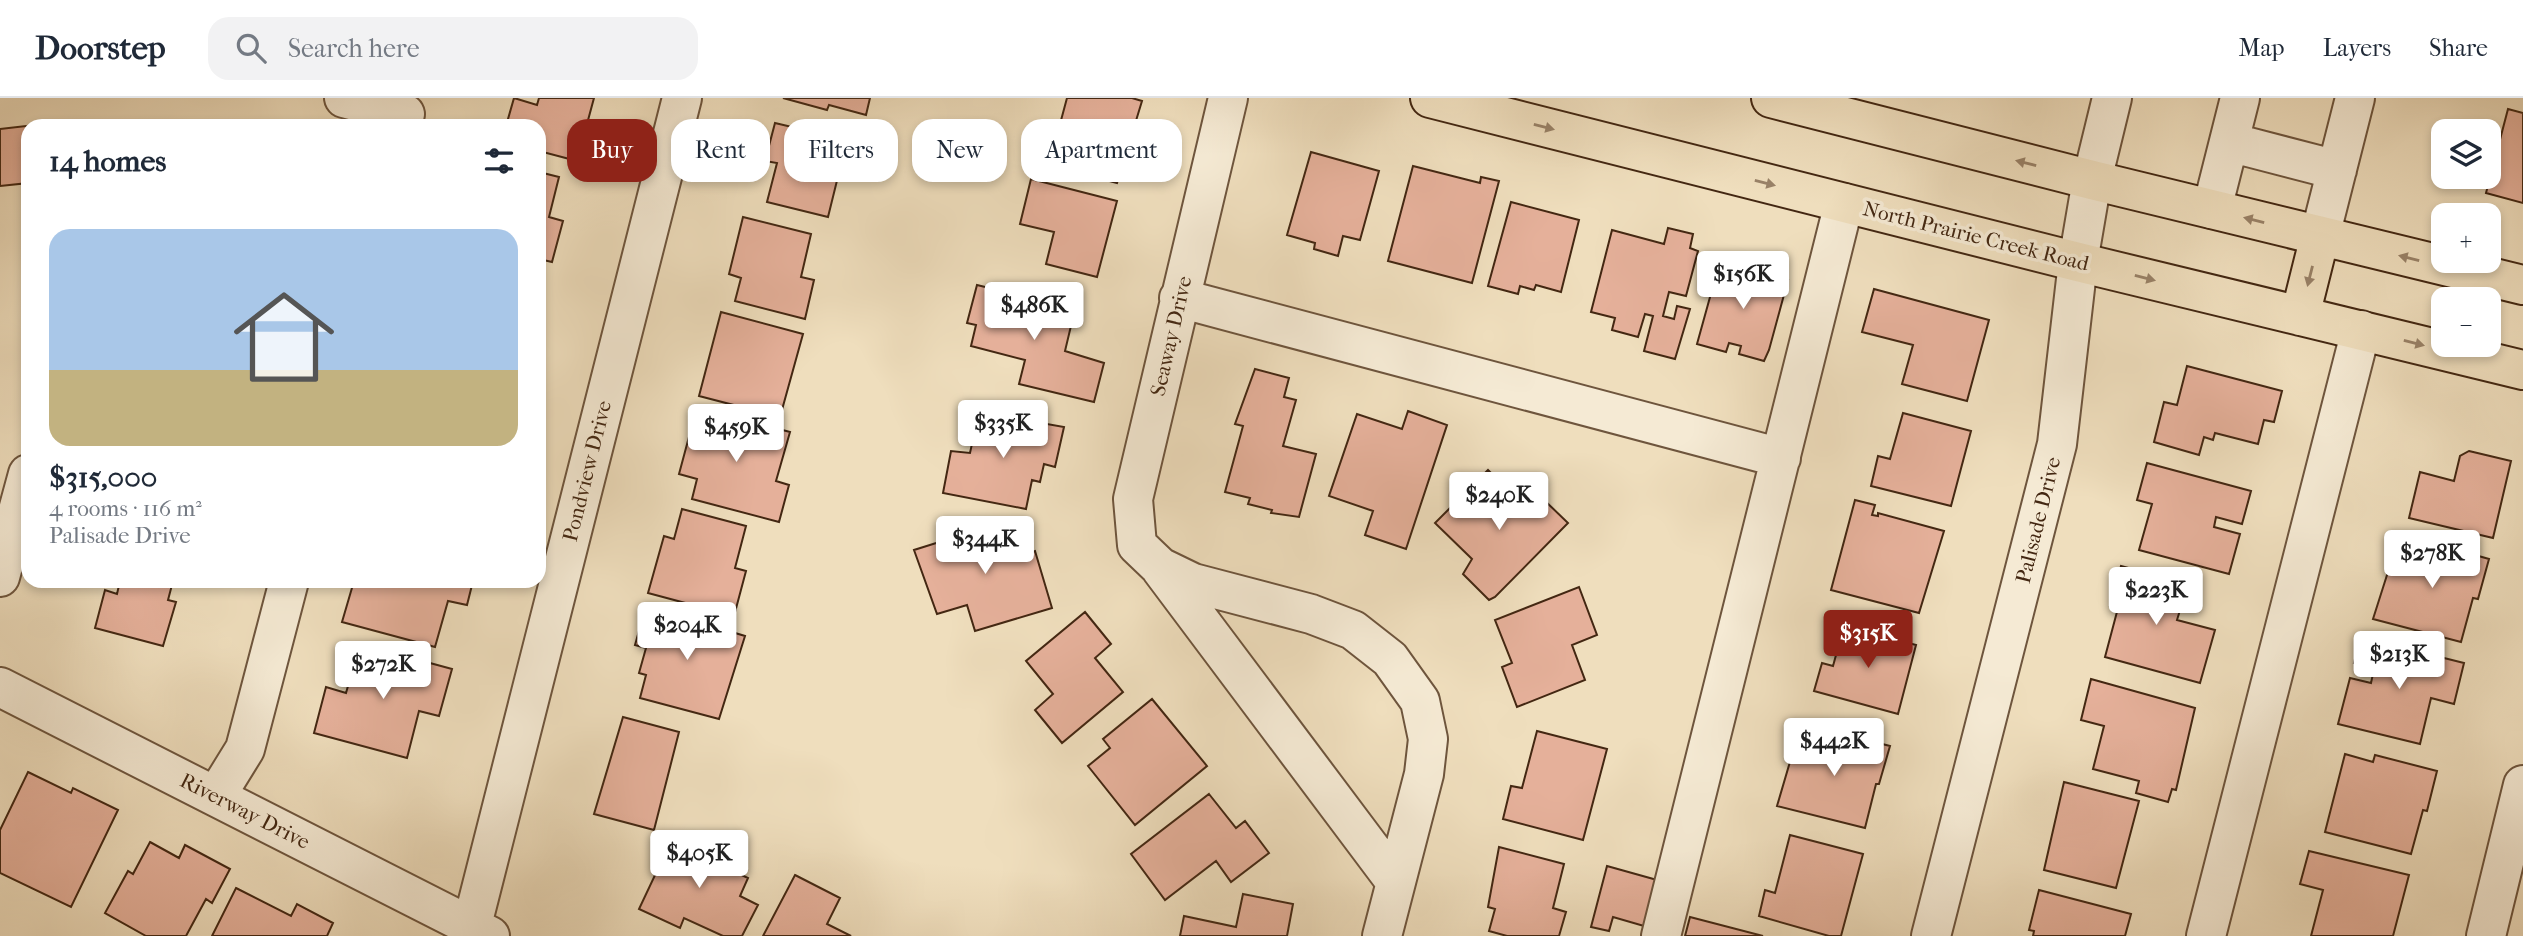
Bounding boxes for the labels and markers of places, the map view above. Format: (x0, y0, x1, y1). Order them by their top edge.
pin: $156K (1694, 252, 1792, 311)
pin: $486K (985, 282, 1083, 342)
pin: $335K (954, 400, 1052, 460)
pin: $459K (687, 404, 785, 464)
pin: $240K (1450, 472, 1548, 532)
pin: $344K (936, 517, 1034, 576)
pin: $278K (2383, 531, 2481, 590)
pin: $223K (2107, 568, 2205, 627)
pin: $204K (638, 602, 736, 662)
pin: $315K (1819, 610, 1917, 670)
pin: $213K (2350, 632, 2448, 691)
pin: $272K (334, 642, 432, 701)
pin: $442K (1785, 718, 1883, 778)
pin: $405K (650, 830, 748, 890)

